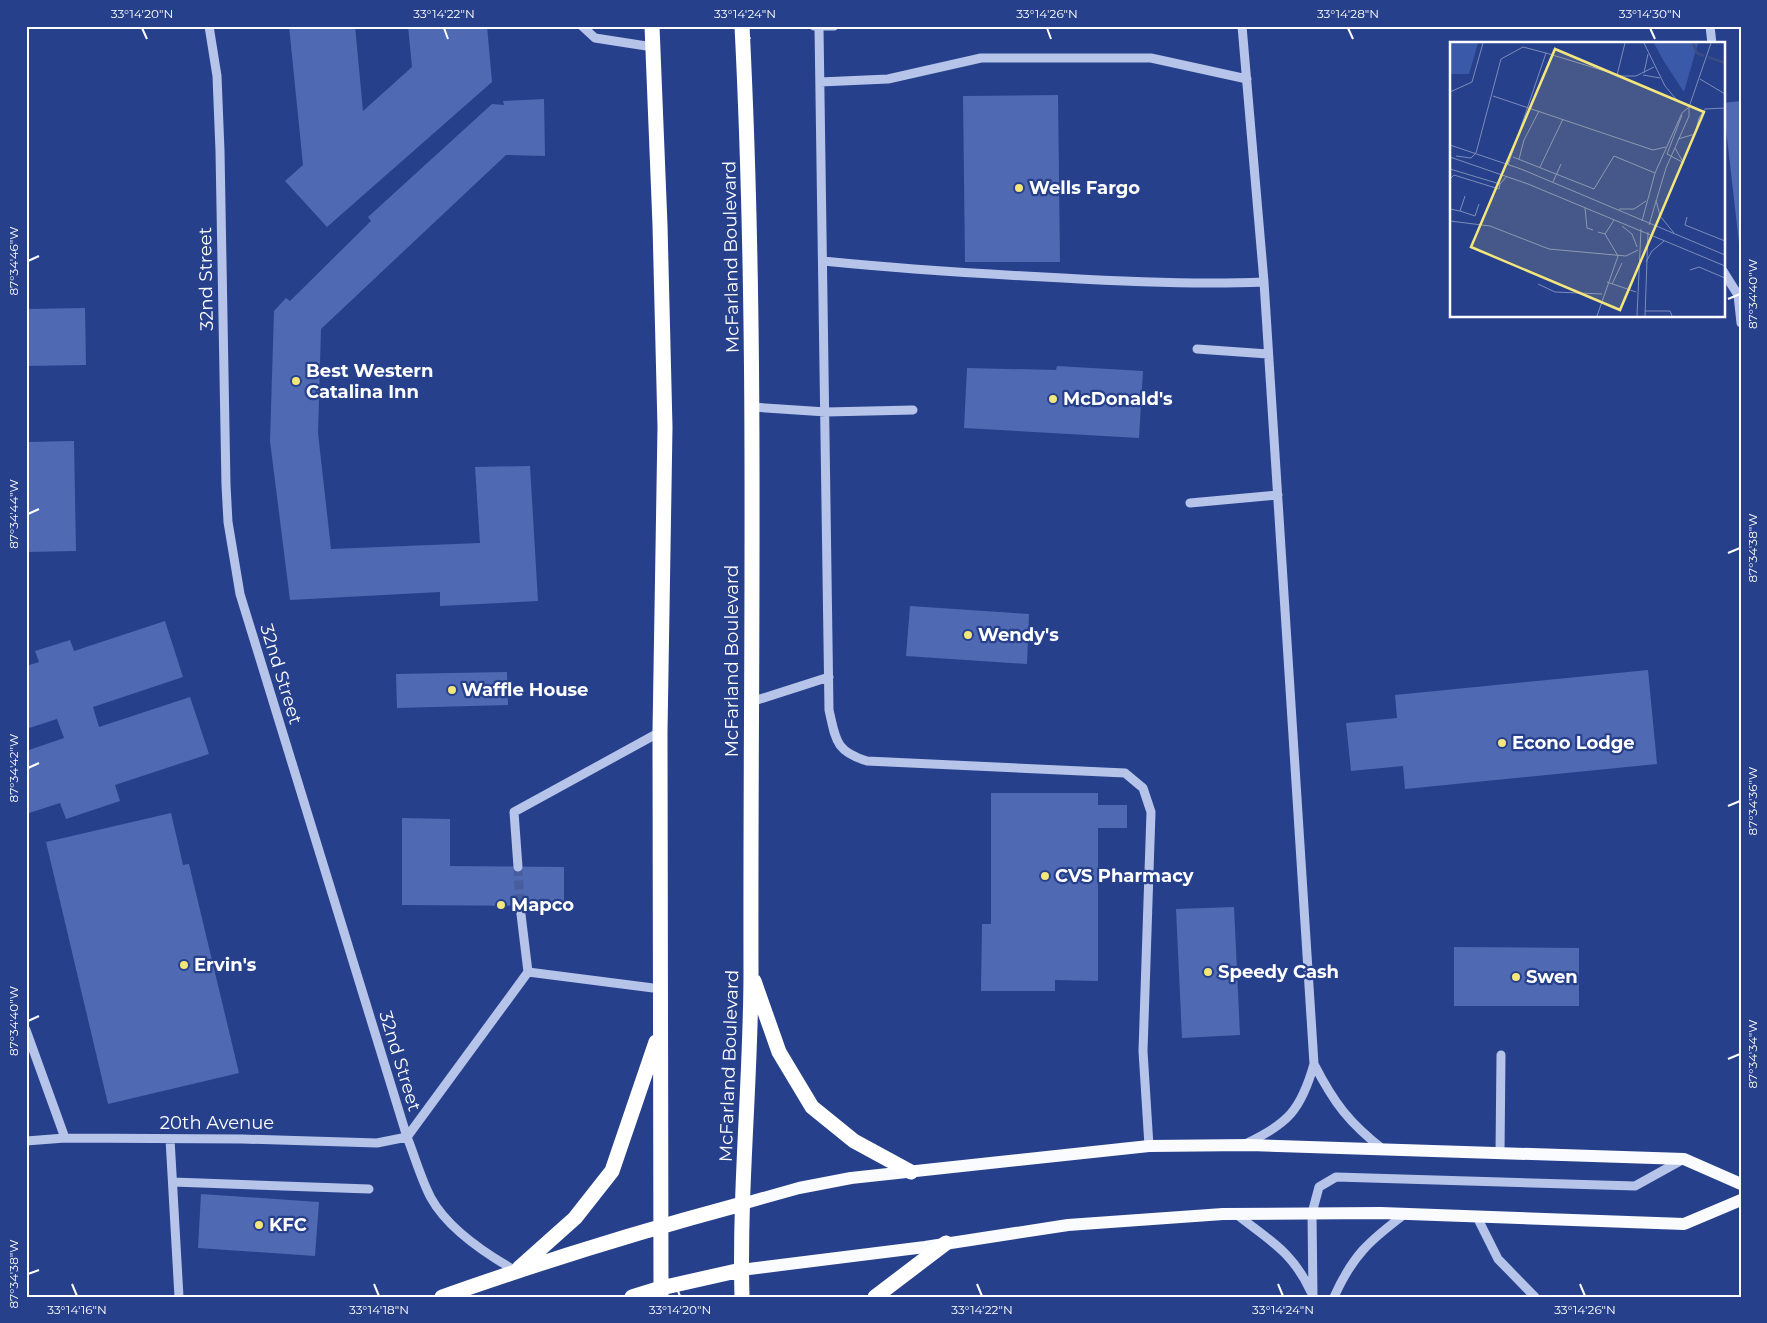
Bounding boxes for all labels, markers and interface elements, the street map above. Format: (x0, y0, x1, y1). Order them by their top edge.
text: 33°14'20"N (111, 6, 173, 21)
text: 33°14'22"N (413, 6, 475, 21)
text: 33°14'24"N (714, 6, 776, 21)
text: 33°14'26"N (1016, 6, 1078, 21)
text: 33°14'28"N (1317, 6, 1379, 21)
text: 33°14'30"N (1619, 6, 1681, 21)
inset map (1450, 42, 1724, 318)
street label: McFarland Boulevard (718, 161, 744, 353)
place label: Wells Fargo (1029, 177, 1140, 199)
marker: Wells Fargo (1013, 182, 1025, 194)
text: 87°34'46"W (6, 226, 21, 296)
street label: 32nd Street (194, 227, 218, 331)
text: 87°34'40"W (1745, 259, 1760, 329)
place label: Best Western Catalina Inn (306, 360, 434, 403)
marker: Best Western Catalina Inn (290, 375, 302, 387)
place label: McDonald's (1063, 388, 1173, 410)
marker: McDonald's (1047, 393, 1059, 405)
text: 87°34'44"W (6, 479, 21, 549)
text: 87°34'38"W (1745, 513, 1760, 583)
street label: McFarland Boulevard (721, 565, 743, 757)
street label: 32nd Street (255, 621, 307, 727)
place label: Wendy's (978, 624, 1059, 646)
marker: Wendy's (962, 629, 974, 641)
place label: Waffle House (462, 679, 588, 701)
marker: Waffle House (446, 684, 458, 696)
place label: Econo Lodge (1512, 732, 1635, 754)
text: 87°34'42"W (6, 734, 21, 802)
marker: Econo Lodge (1496, 737, 1508, 749)
text: 87°34'36"W (1745, 767, 1760, 835)
place label: CVS Pharmacy (1055, 865, 1194, 887)
marker: CVS Pharmacy (1039, 870, 1051, 882)
place label: Mapco (511, 894, 574, 916)
marker: Mapco (495, 899, 507, 911)
place label: Ervin's (194, 954, 257, 976)
marker: Ervin's (178, 959, 190, 971)
place label: Speedy Cash (1218, 961, 1339, 983)
marker: Speedy Cash (1202, 966, 1214, 978)
place label: Swen (1526, 966, 1578, 988)
street label: McFarland Boulevard (715, 970, 743, 1162)
marker: Swen (1510, 971, 1522, 983)
text: 87°34'40"W (6, 986, 21, 1056)
street label: 32nd Street (374, 1008, 426, 1114)
text: 87°34'34"W (1745, 1019, 1760, 1089)
street label: 20th Avenue (160, 1112, 274, 1134)
place label: KFC (269, 1214, 307, 1236)
marker: KFC (253, 1219, 265, 1231)
text: 87°34'38"W (6, 1239, 21, 1309)
text: 33°14'16"N (47, 1302, 107, 1317)
text: 33°14'18"N (349, 1302, 409, 1317)
text: 33°14'20"N (649, 1302, 711, 1317)
text: 33°14'22"N (951, 1302, 1013, 1317)
text: 33°14'24"N (1252, 1302, 1314, 1317)
text: 33°14'26"N (1554, 1302, 1616, 1317)

